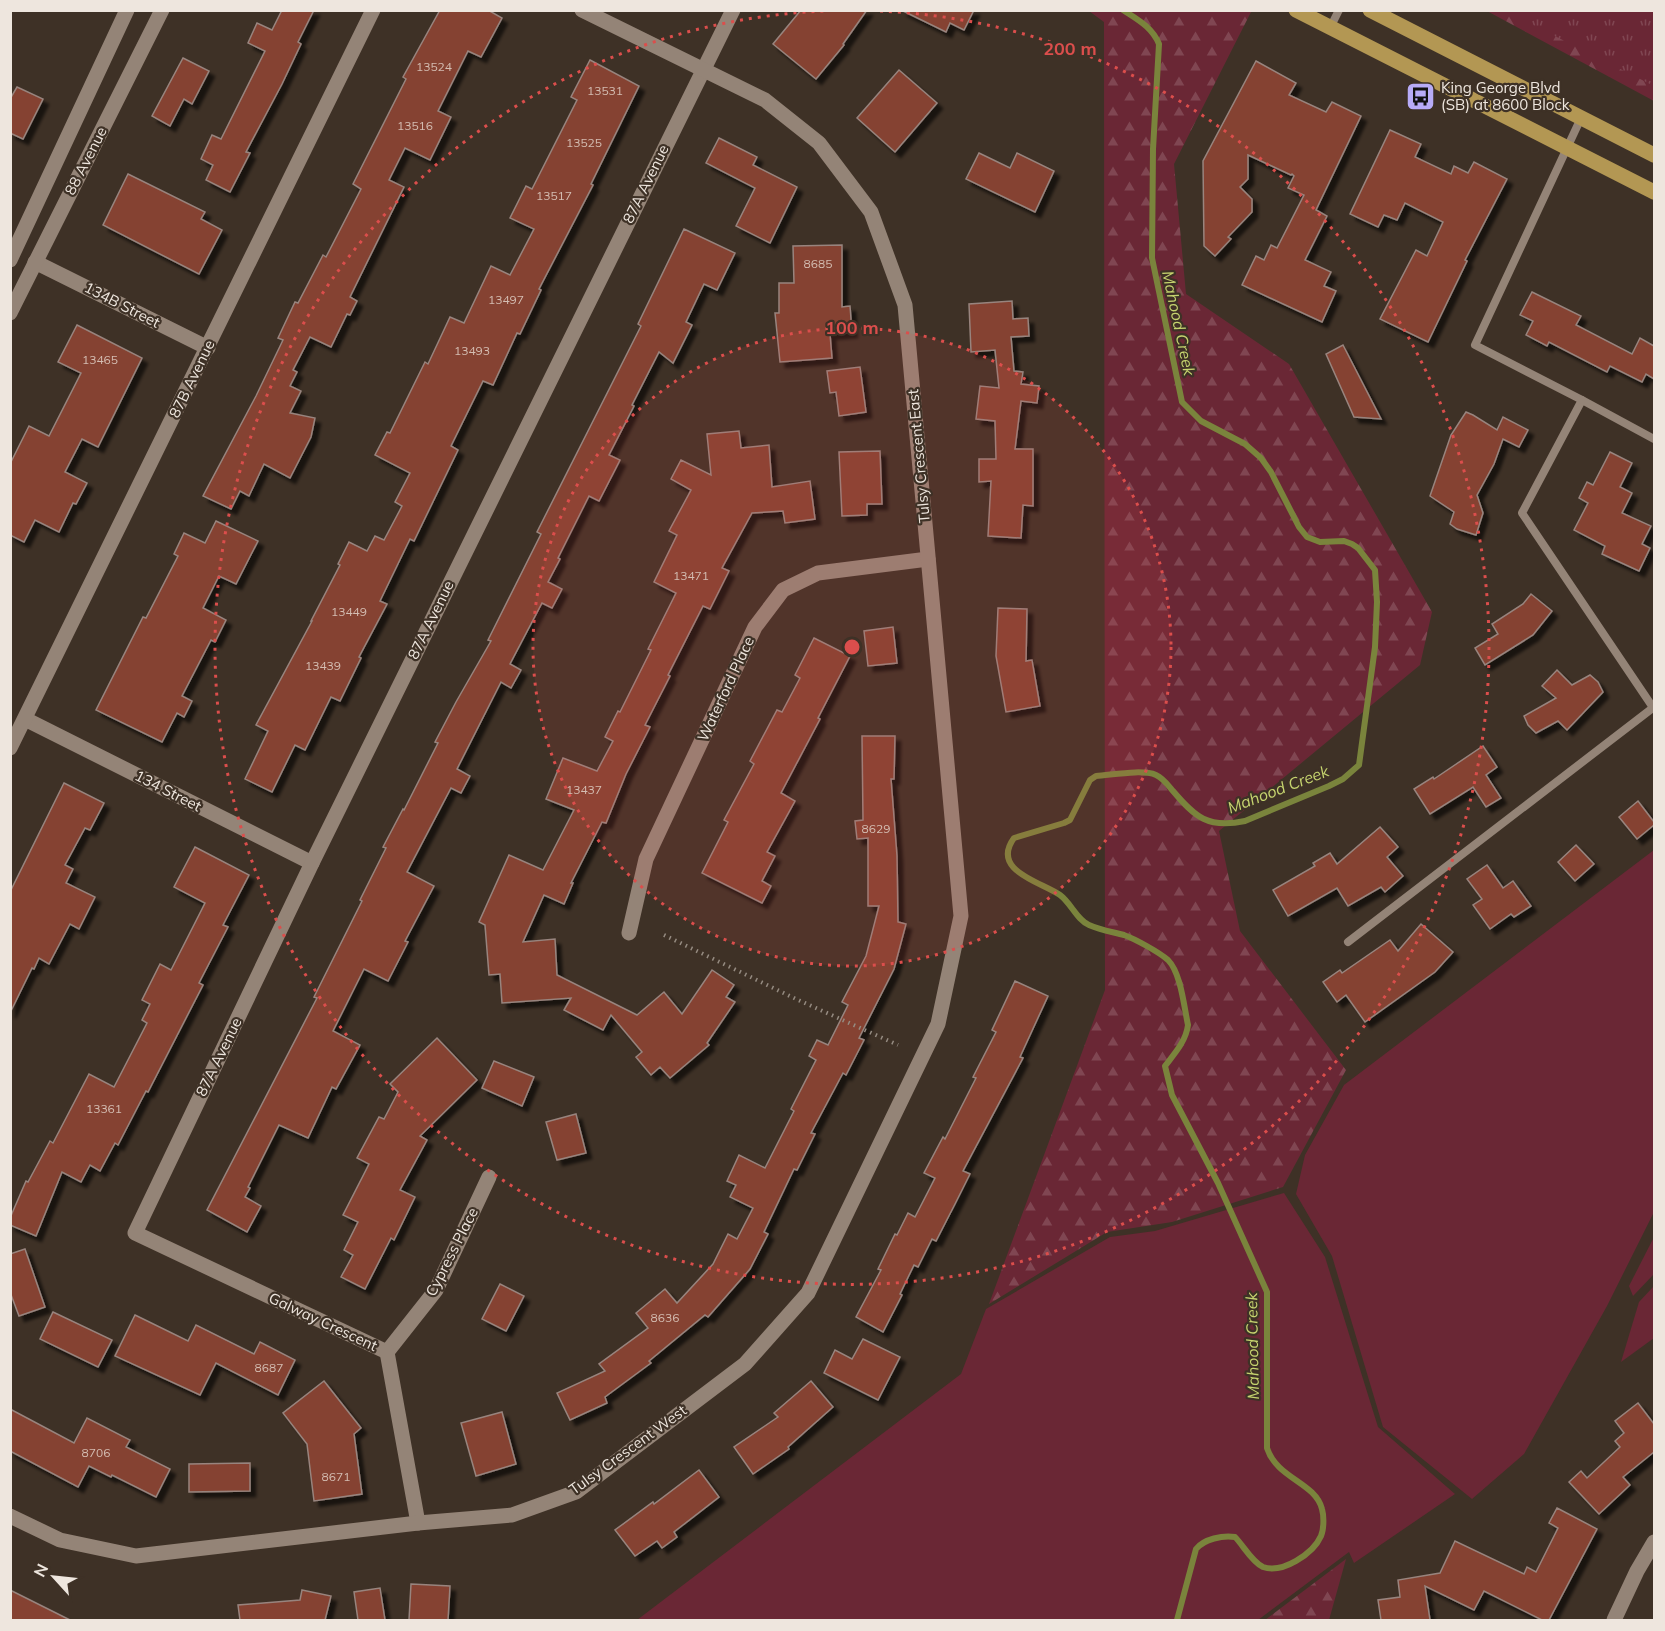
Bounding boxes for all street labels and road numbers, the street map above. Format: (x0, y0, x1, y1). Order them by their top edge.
street label: 88 Avenue (60, 123, 111, 198)
street label: 87A Avenue (618, 141, 673, 226)
street label: 134B Street (81, 277, 163, 332)
street label: 87B Avenue (165, 337, 219, 421)
street label: Tulsy Crescent East (903, 388, 934, 524)
street label: 87A Avenue (403, 577, 458, 662)
street label: Waterford Place (693, 633, 758, 744)
street label: 134 Street (132, 766, 205, 815)
street label: 87A Avenue (191, 1014, 246, 1099)
street label: Cypress Place (421, 1204, 482, 1299)
street label: Galway Crescent (266, 1288, 381, 1355)
street label: Tulsy Crescent West (565, 1401, 690, 1499)

